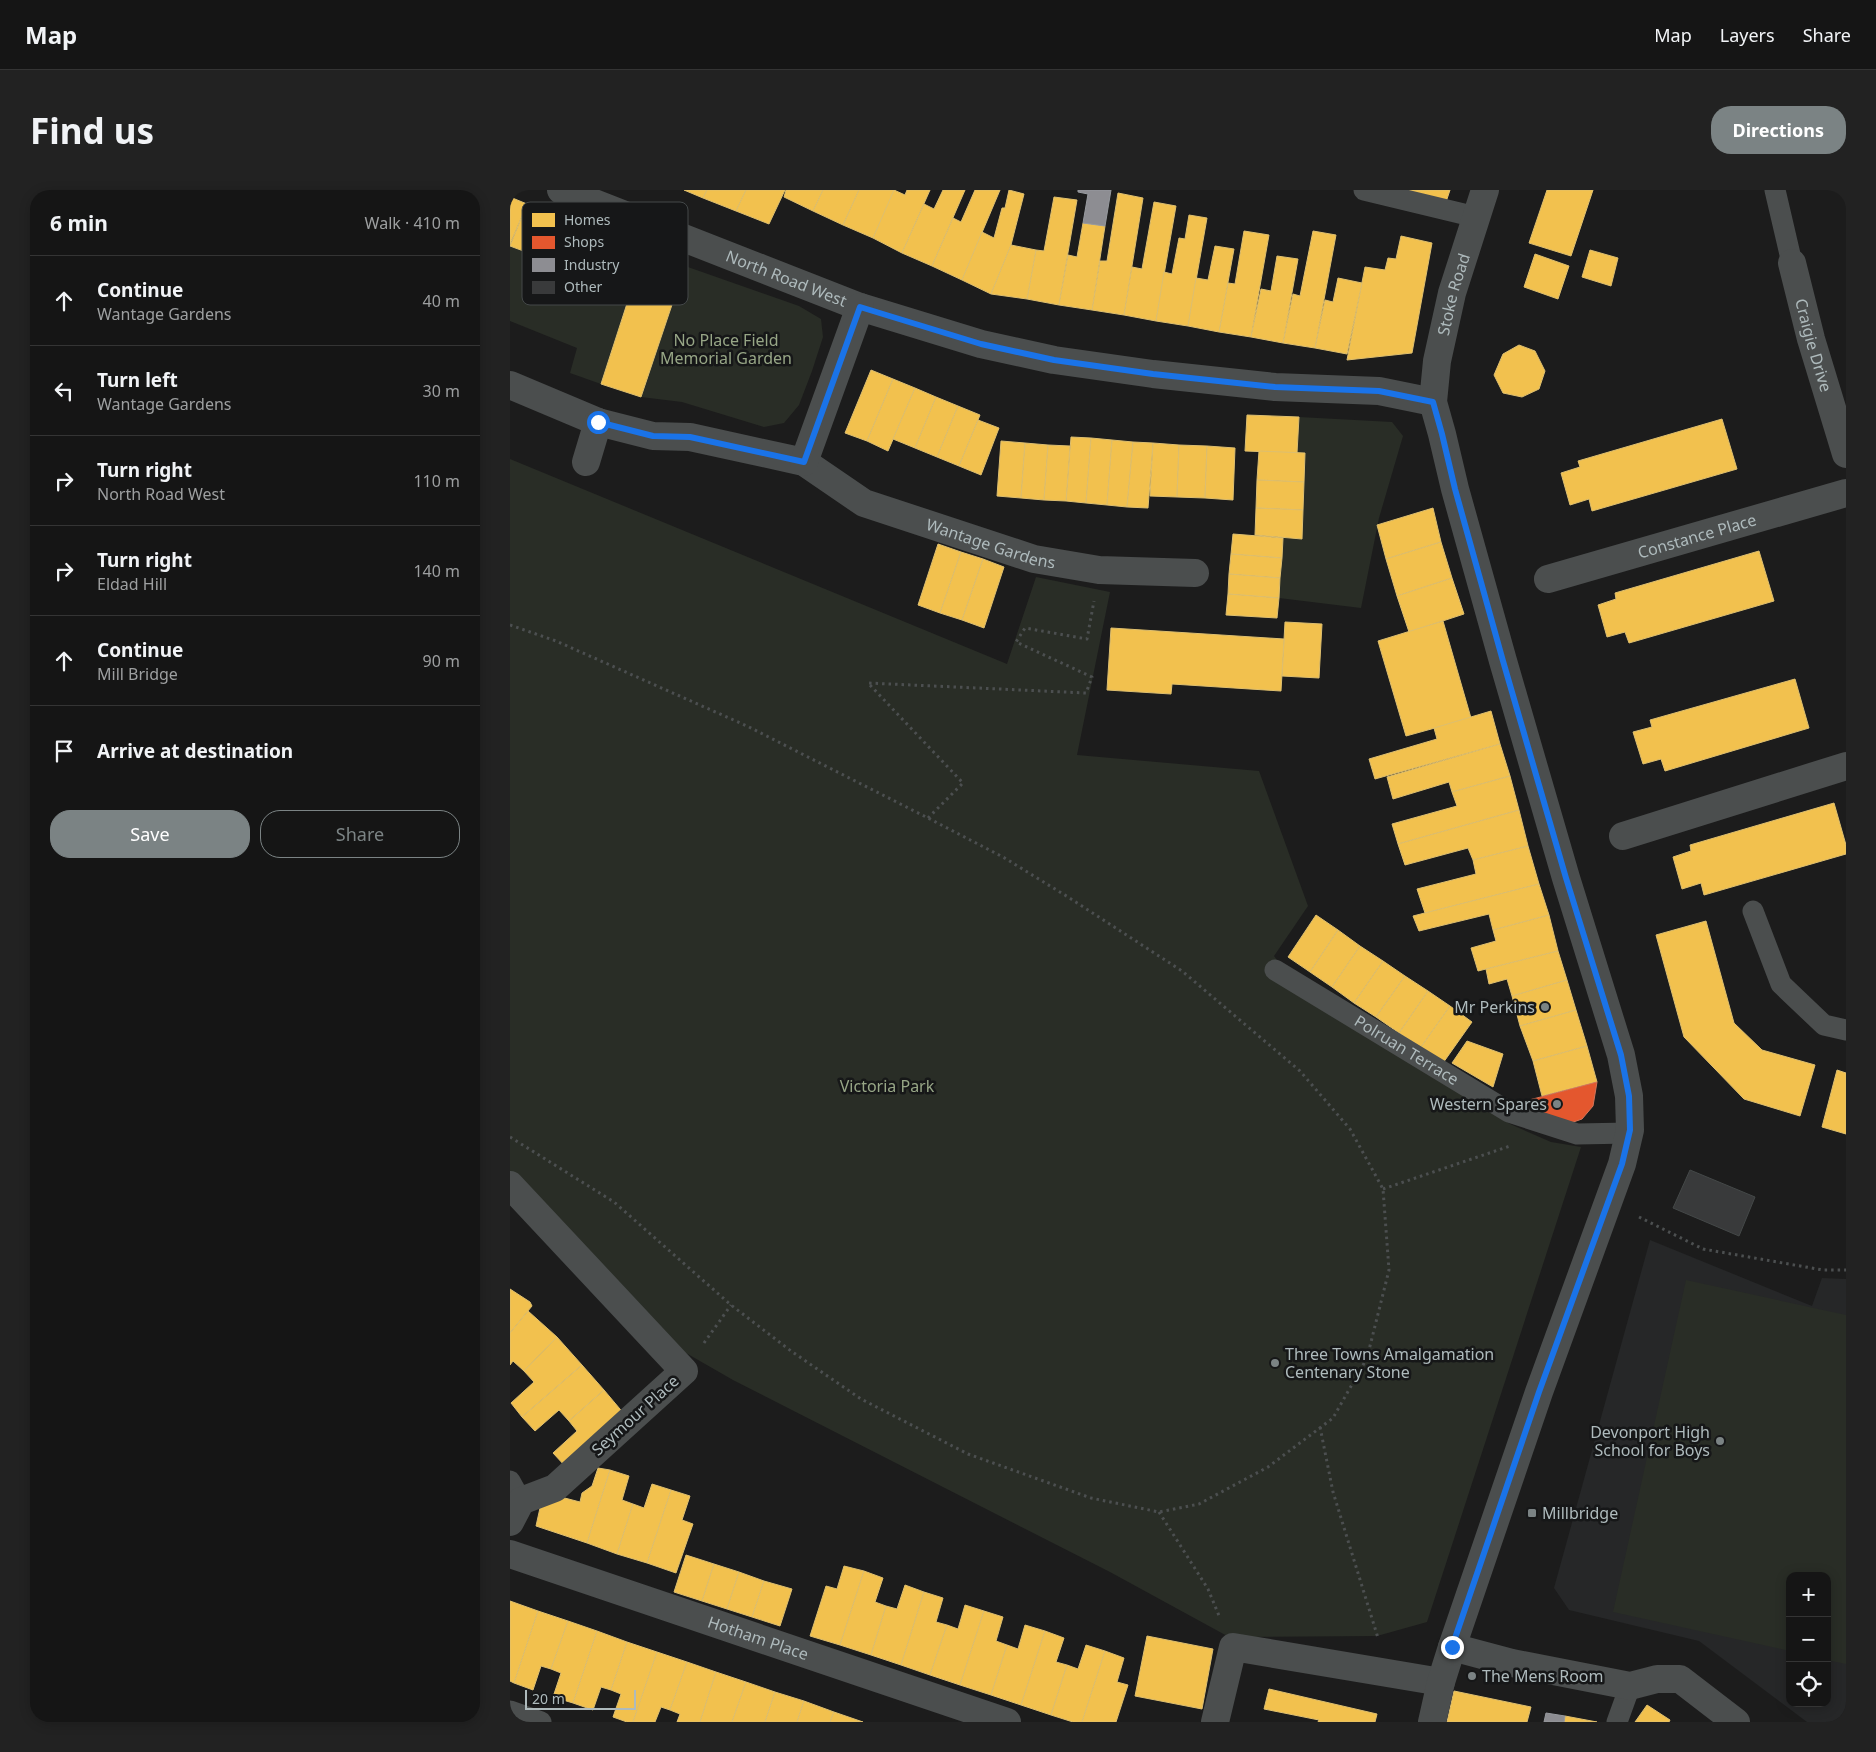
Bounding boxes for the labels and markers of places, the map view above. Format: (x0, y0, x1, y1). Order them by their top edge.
place label: Mr Perkins (1454, 996, 1535, 1018)
marker: Mr Perkins (1539, 1001, 1551, 1013)
place label: Western Spares (1430, 1093, 1547, 1115)
marker: Western Spares (1551, 1098, 1563, 1110)
place label: Three Towns Amalgamation Centenary Stone (1285, 1343, 1494, 1383)
marker: Three Towns Amalgamation Centenary Stone (1269, 1357, 1281, 1369)
place label: Devonport High School for Boys (1590, 1421, 1710, 1461)
marker: Devonport High School for Boys (1714, 1435, 1726, 1447)
place label: Millbridge (1542, 1502, 1618, 1524)
marker: Millbridge (1526, 1507, 1538, 1519)
place label: The Mens Room (1482, 1665, 1604, 1687)
marker: The Mens Room (1466, 1670, 1478, 1682)

